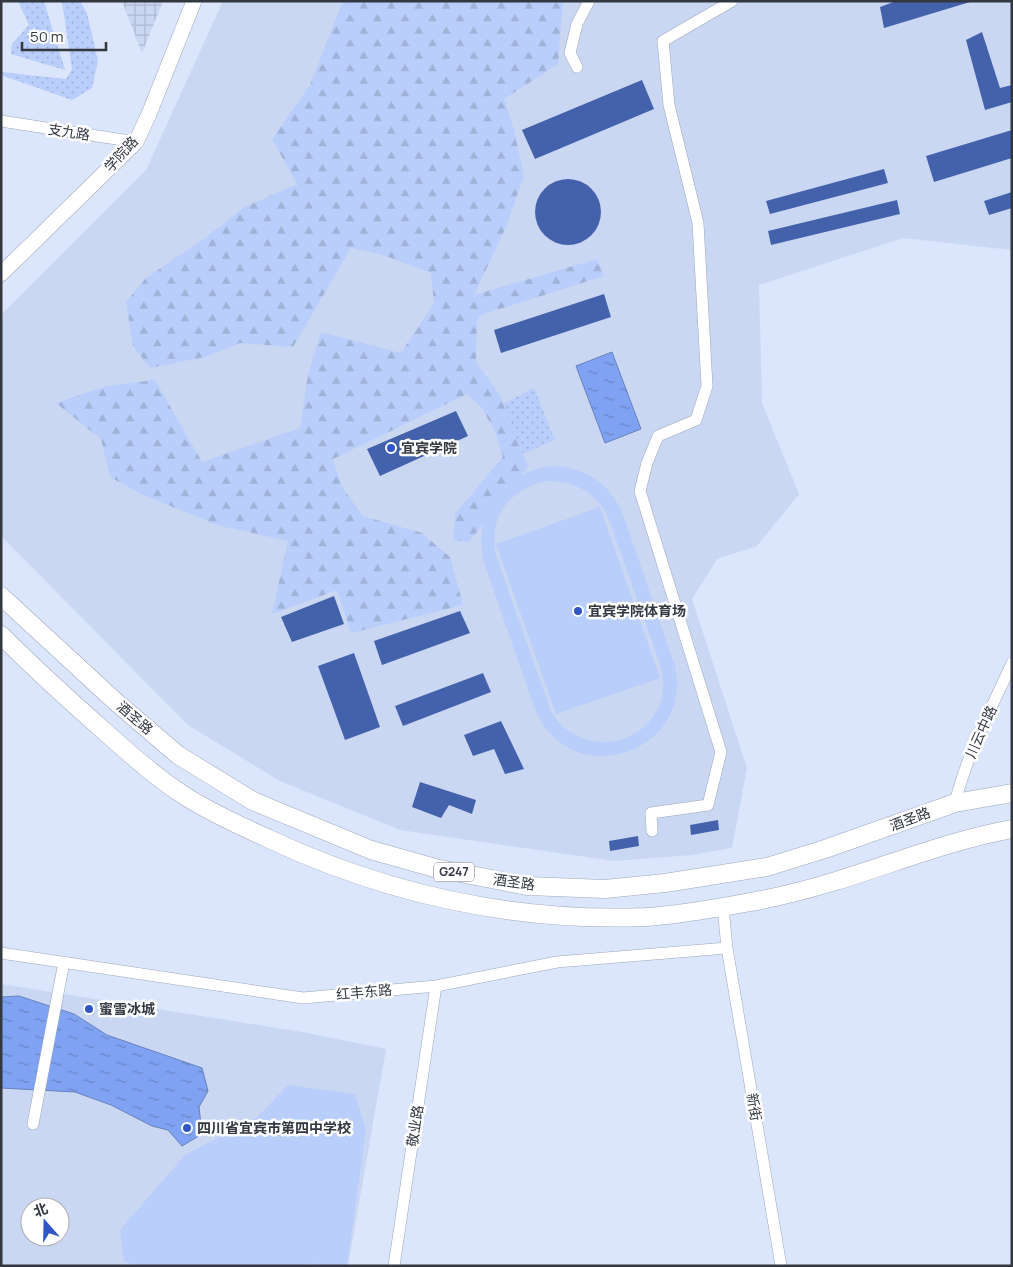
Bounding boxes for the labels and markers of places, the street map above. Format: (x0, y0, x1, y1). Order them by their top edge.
place label: 宜宾学院 (401, 438, 457, 457)
marker: 宜宾学院 (385, 442, 397, 454)
place label: 宜宾学院体育场 (588, 601, 686, 620)
marker: 宜宾学院体育场 (572, 605, 584, 617)
place label: 蜜雪冰城 (99, 999, 155, 1018)
marker: 蜜雪冰城 (83, 1003, 95, 1015)
place label: 四川省宜宾市第四中学校 (197, 1118, 351, 1137)
marker: 四川省宜宾市第四中学校 (181, 1122, 193, 1134)

